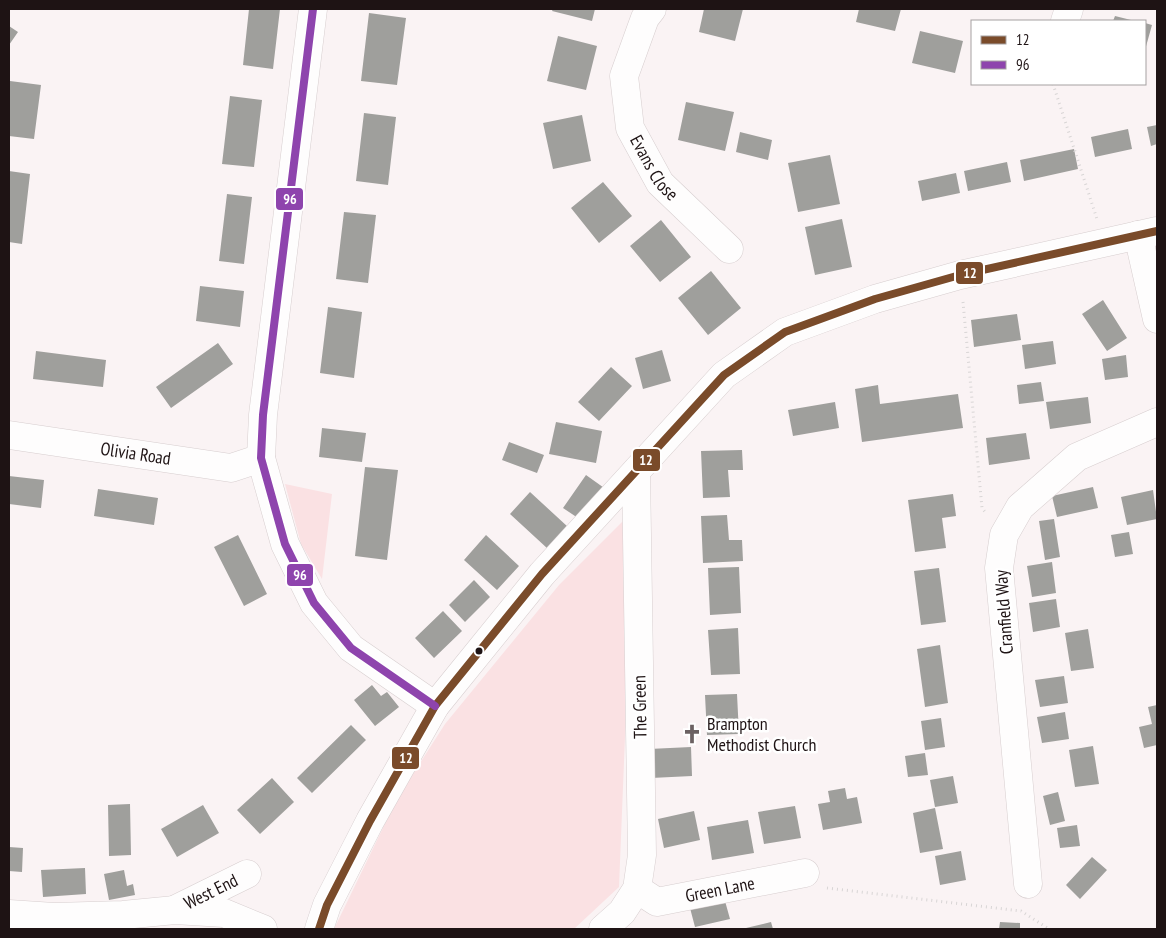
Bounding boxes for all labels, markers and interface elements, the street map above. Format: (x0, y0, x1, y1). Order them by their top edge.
legend (971, 20, 1146, 85)
text: 12 (1016, 30, 1030, 49)
text: 96 (1016, 55, 1030, 74)
street label: Evans Close (625, 131, 683, 205)
line badge: 96 (275, 187, 304, 211)
text: 96 (283, 190, 297, 208)
line badge: 12 (955, 261, 984, 285)
text: 12 (963, 264, 977, 282)
street label: Olivia Road (99, 437, 172, 470)
line badge: 12 (632, 448, 661, 472)
text: 12 (639, 451, 653, 469)
line badge: 96 (286, 563, 314, 587)
text: 96 (293, 566, 307, 584)
street label: Cranfield Way (989, 569, 1018, 655)
unlabelled marker (474, 646, 484, 656)
street label: The Green (627, 675, 652, 739)
place label: Brampton Methodist Church (707, 712, 816, 756)
church icon: Brampton Methodist Church (681, 723, 703, 745)
line badge: 12 (391, 746, 420, 770)
text: 12 (399, 749, 413, 767)
street label: West End (180, 868, 241, 914)
street label: Green Lane (683, 871, 756, 907)

